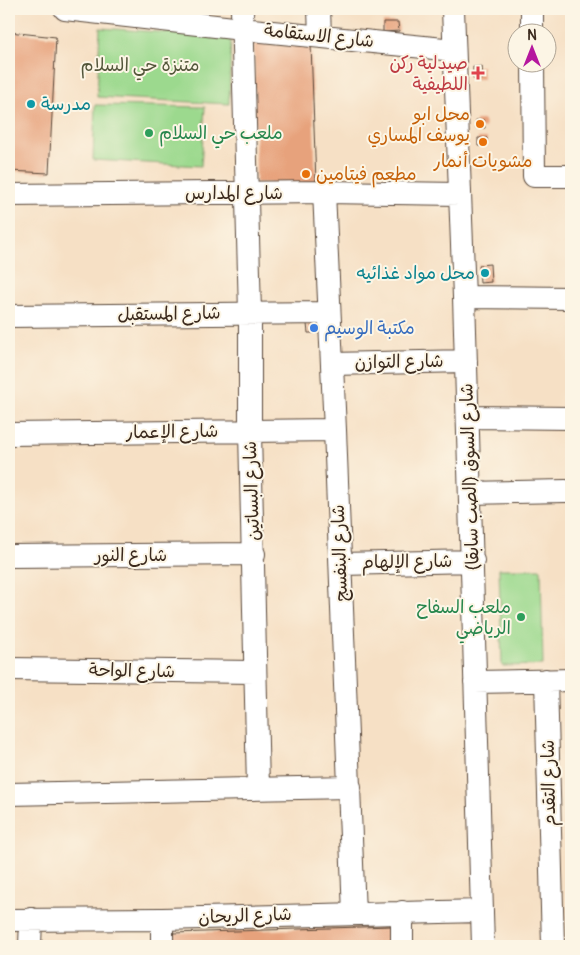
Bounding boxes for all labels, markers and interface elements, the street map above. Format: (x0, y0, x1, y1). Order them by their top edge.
street label: شارع الاستقامة (263, 19, 375, 53)
north arrow (508, 22, 558, 72)
text: N (527, 27, 537, 44)
place label: صيدلية ركن اللطيفية (389, 52, 468, 96)
park label: متنزة حي السلام (81, 54, 199, 81)
marker: صيدلية ركن اللطيفية (472, 67, 484, 79)
place label: مدرسة (41, 93, 91, 116)
marker: مدرسة (25, 98, 37, 110)
place label: محل ابو يوسف المساري (368, 103, 470, 148)
marker: محل ابو يوسف المساري (474, 118, 486, 130)
place label: ملعب حي السلام (159, 122, 283, 149)
marker: ملعب حي السلام (143, 127, 155, 139)
marker: مشويات أنمار (477, 136, 489, 148)
place label: مشويات أنمار (433, 150, 532, 173)
place label: مطعم فيتامين (316, 163, 417, 188)
marker: مطعم فيتامين (300, 168, 312, 180)
street label: شارع المدارس (185, 182, 283, 205)
place label: محل مواد غذائيه (356, 262, 475, 285)
marker: محل مواد غذائيه (479, 267, 491, 279)
street label: شارع المستقبل (117, 302, 221, 326)
place label: مكتبة الوسيم (324, 317, 415, 342)
marker: مكتبة الوسيم (308, 322, 320, 334)
street label: شارع التوازن (354, 350, 444, 374)
street label: شارع السوق (الصب سابقا) (455, 383, 485, 571)
street label: شارع الإعمار (125, 420, 218, 444)
street label: شارع البساتين (239, 441, 265, 541)
street label: شارع البنفسج (327, 504, 353, 602)
street label: شارع النور (93, 544, 167, 567)
street label: شارع الإلهام (362, 550, 453, 576)
place label: ملعب السفاح الرياضي (416, 596, 511, 644)
marker: ملعب السفاح الرياضي (515, 611, 527, 623)
street label: شارع الواحة (89, 659, 175, 683)
street label: شارع التقدم (537, 739, 563, 827)
street label: شارع الريحان (198, 903, 292, 929)

